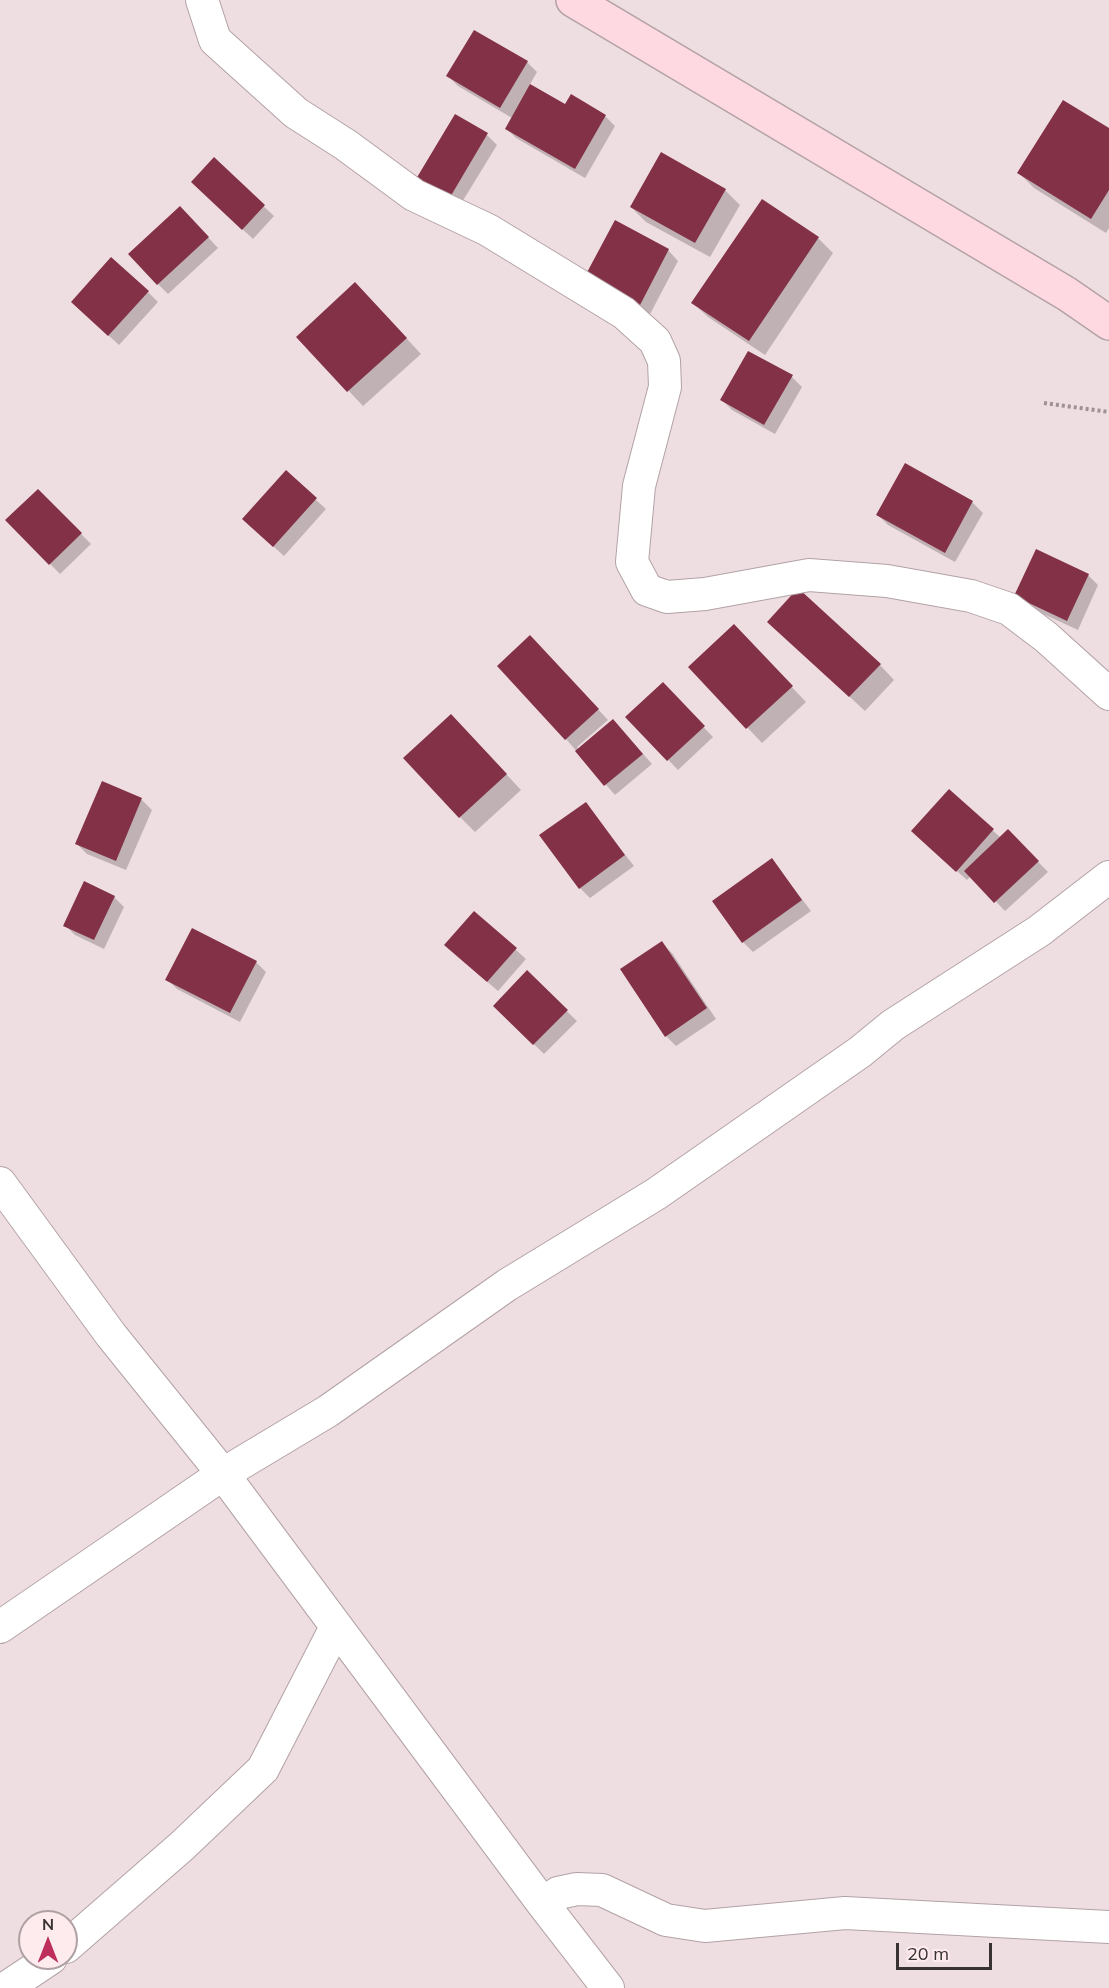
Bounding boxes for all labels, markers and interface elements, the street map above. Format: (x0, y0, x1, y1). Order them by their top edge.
north arrow (18, 1910, 78, 1970)
text: N (42, 1914, 54, 1934)
scale bar (899, 1931, 995, 1969)
text: 20 m (907, 1942, 949, 1965)

